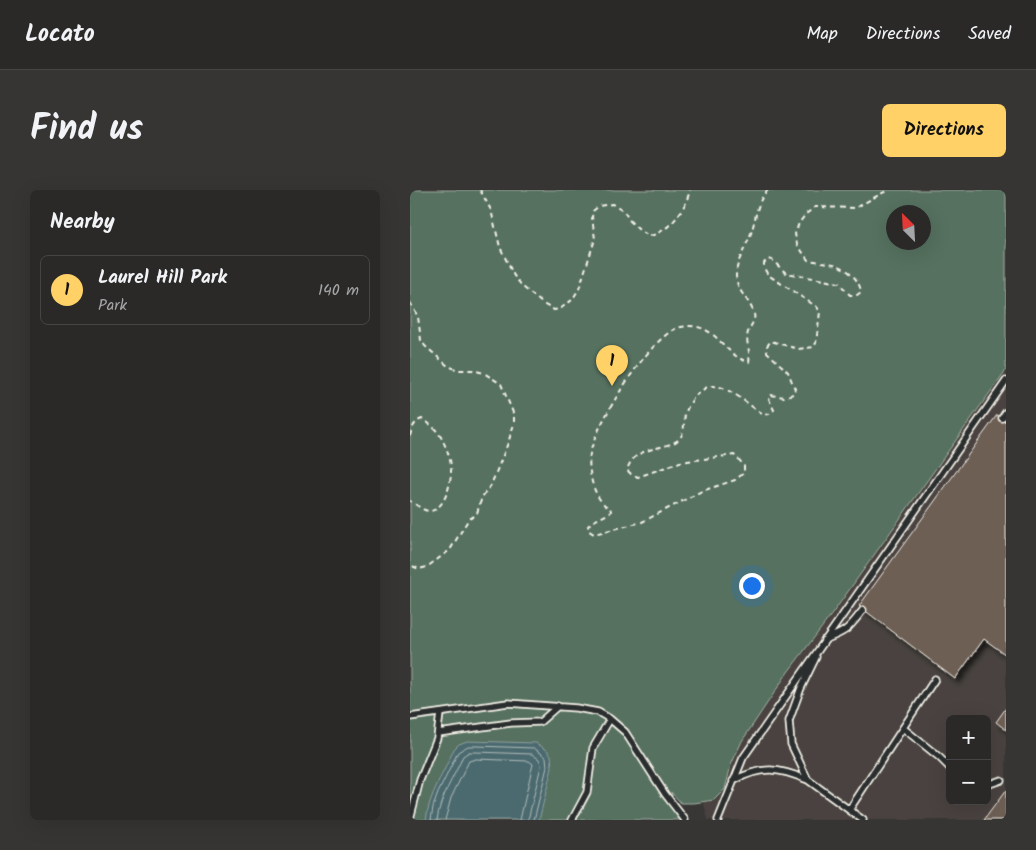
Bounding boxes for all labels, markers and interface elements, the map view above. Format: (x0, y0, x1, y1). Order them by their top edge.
text: Locato (25, 15, 95, 54)
text: Map (806, 20, 838, 49)
text: Directions (866, 20, 940, 49)
text: Saved (968, 20, 1011, 49)
text: Find us (30, 102, 143, 158)
button: Directions (882, 104, 1006, 157)
north arrow (886, 205, 931, 250)
text: Nearby (50, 206, 115, 239)
text: Laurel Hill Park (98, 263, 227, 293)
text: 1 (65, 278, 69, 303)
text: 140 m (318, 278, 359, 303)
text: Park (98, 293, 127, 318)
pin: 1 (596, 345, 628, 386)
your location (739, 573, 765, 599)
map controls (946, 715, 991, 805)
button: + (946, 715, 991, 760)
button: − (946, 760, 991, 805)

